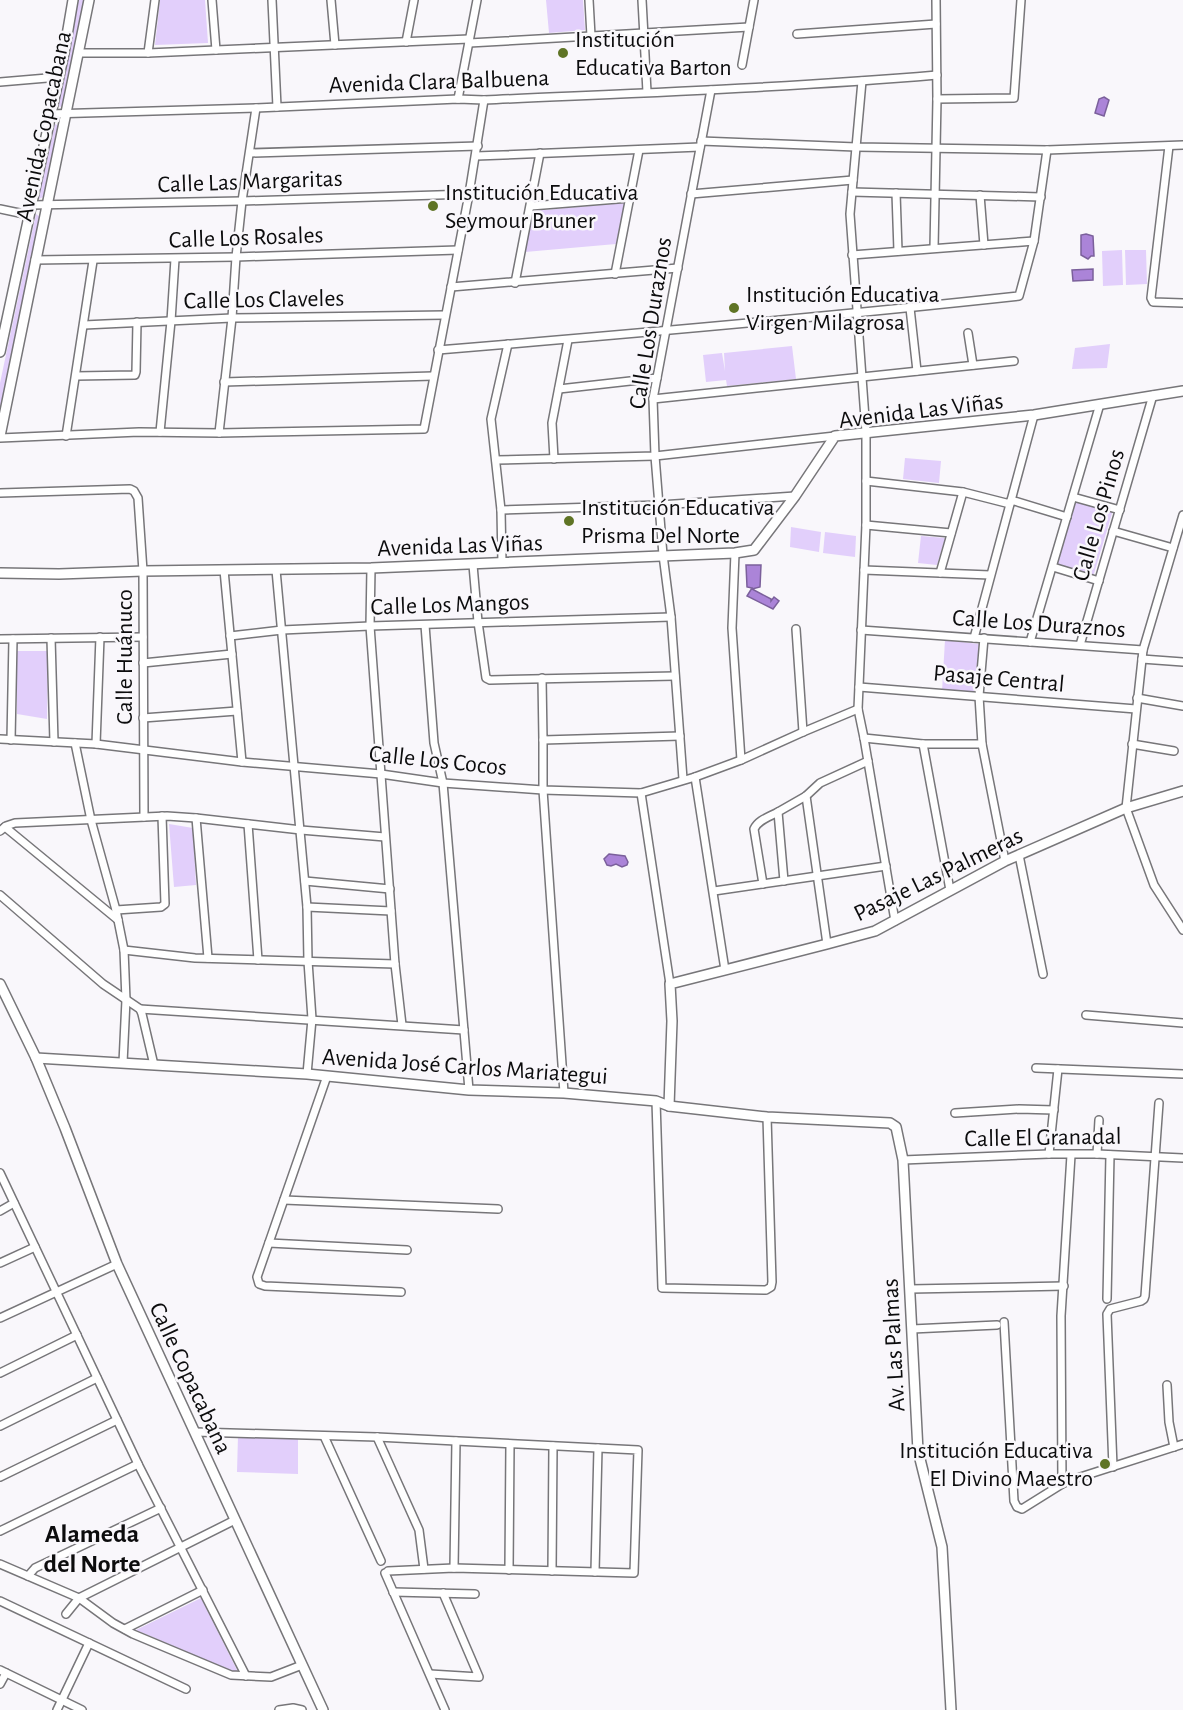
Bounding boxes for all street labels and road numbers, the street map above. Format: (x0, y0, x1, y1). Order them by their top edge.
street label: Avenida Copacabana (12, 29, 76, 223)
street label: Avenida Clara Balbuena (328, 66, 550, 98)
street label: Calle Las Margaritas (157, 167, 343, 197)
street label: Calle Los Rosales (168, 223, 324, 253)
street label: Calle Los Duraznos (626, 235, 676, 411)
street label: Calle Los Claveles (183, 287, 345, 313)
street label: Avenida Las Viñas (837, 389, 1005, 433)
street label: Calle Los Pinos (1069, 447, 1129, 584)
street label: Avenida Las Viñas (377, 531, 543, 561)
street label: Calle Huánuco (113, 589, 137, 725)
street label: Calle Los Mangos (370, 590, 530, 620)
street label: Calle Los Duraznos (951, 606, 1126, 642)
street label: Pasaje Central (932, 661, 1066, 697)
street label: Calle Los Cocos (368, 742, 508, 780)
street label: Pasaje Las Palmeras (850, 824, 1027, 926)
street label: Avenida José Carlos Mariategui (321, 1045, 609, 1089)
street label: Calle El Granadal (964, 1125, 1122, 1151)
street label: Av. Las Palmas (879, 1278, 909, 1412)
street label: Calle Copacabana (145, 1299, 236, 1458)

